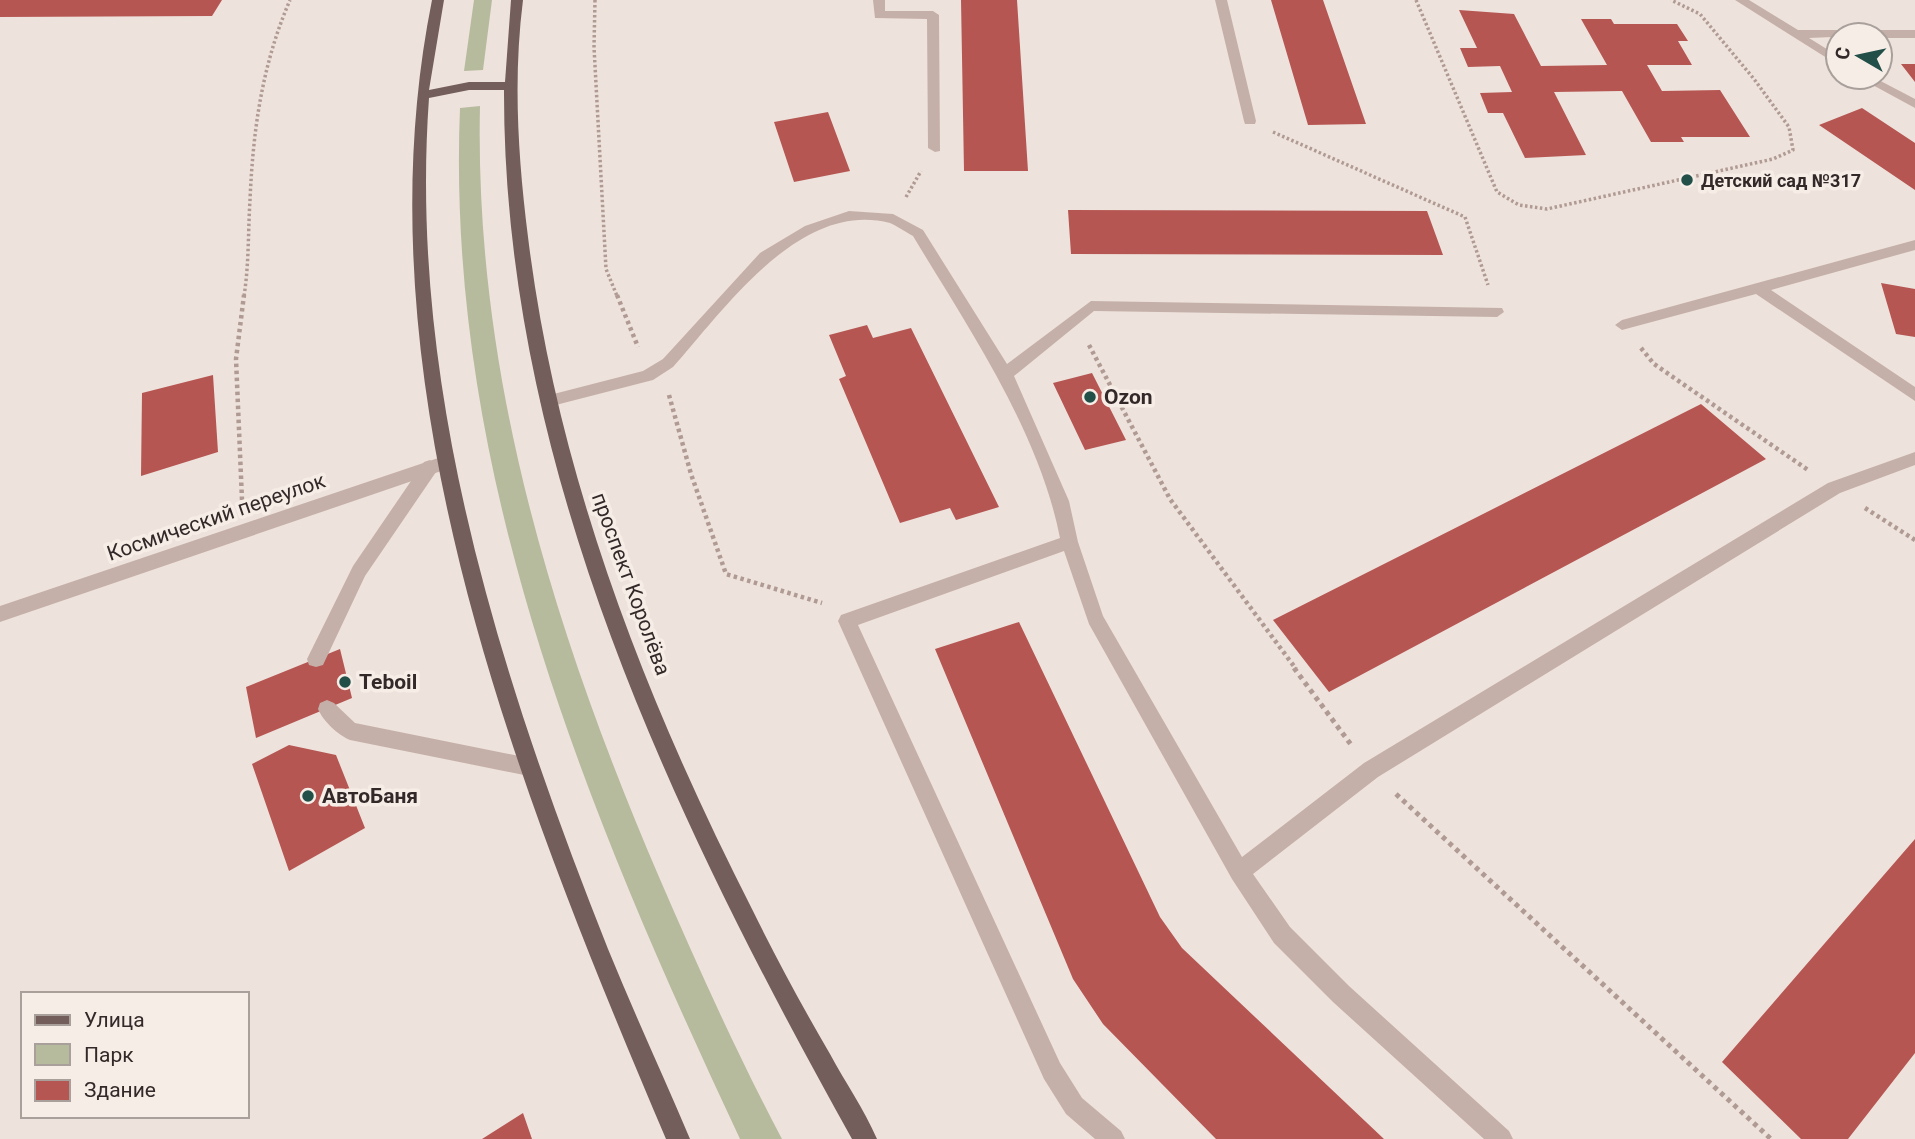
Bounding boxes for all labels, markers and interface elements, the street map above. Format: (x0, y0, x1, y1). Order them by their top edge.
north arrow (1824, 21, 1894, 91)
text: С (1830, 45, 1855, 61)
place label: Детский сад №317 (1701, 170, 1861, 191)
marker: Детский сад №317 (1679, 172, 1695, 188)
place label: Ozon (1104, 385, 1153, 409)
marker: Ozon (1082, 389, 1098, 405)
street label: Космический переулок (104, 468, 329, 566)
street label: проспект Королёва (587, 490, 675, 678)
place label: Teboil (359, 670, 417, 694)
marker: Teboil (337, 674, 353, 690)
place label: АвтоБаня (322, 784, 418, 808)
marker: АвтоБаня (300, 788, 316, 804)
legend (21, 992, 248, 1118)
text: Улица (84, 1008, 145, 1032)
text: Парк (84, 1043, 134, 1067)
text: Здание (84, 1078, 156, 1102)

